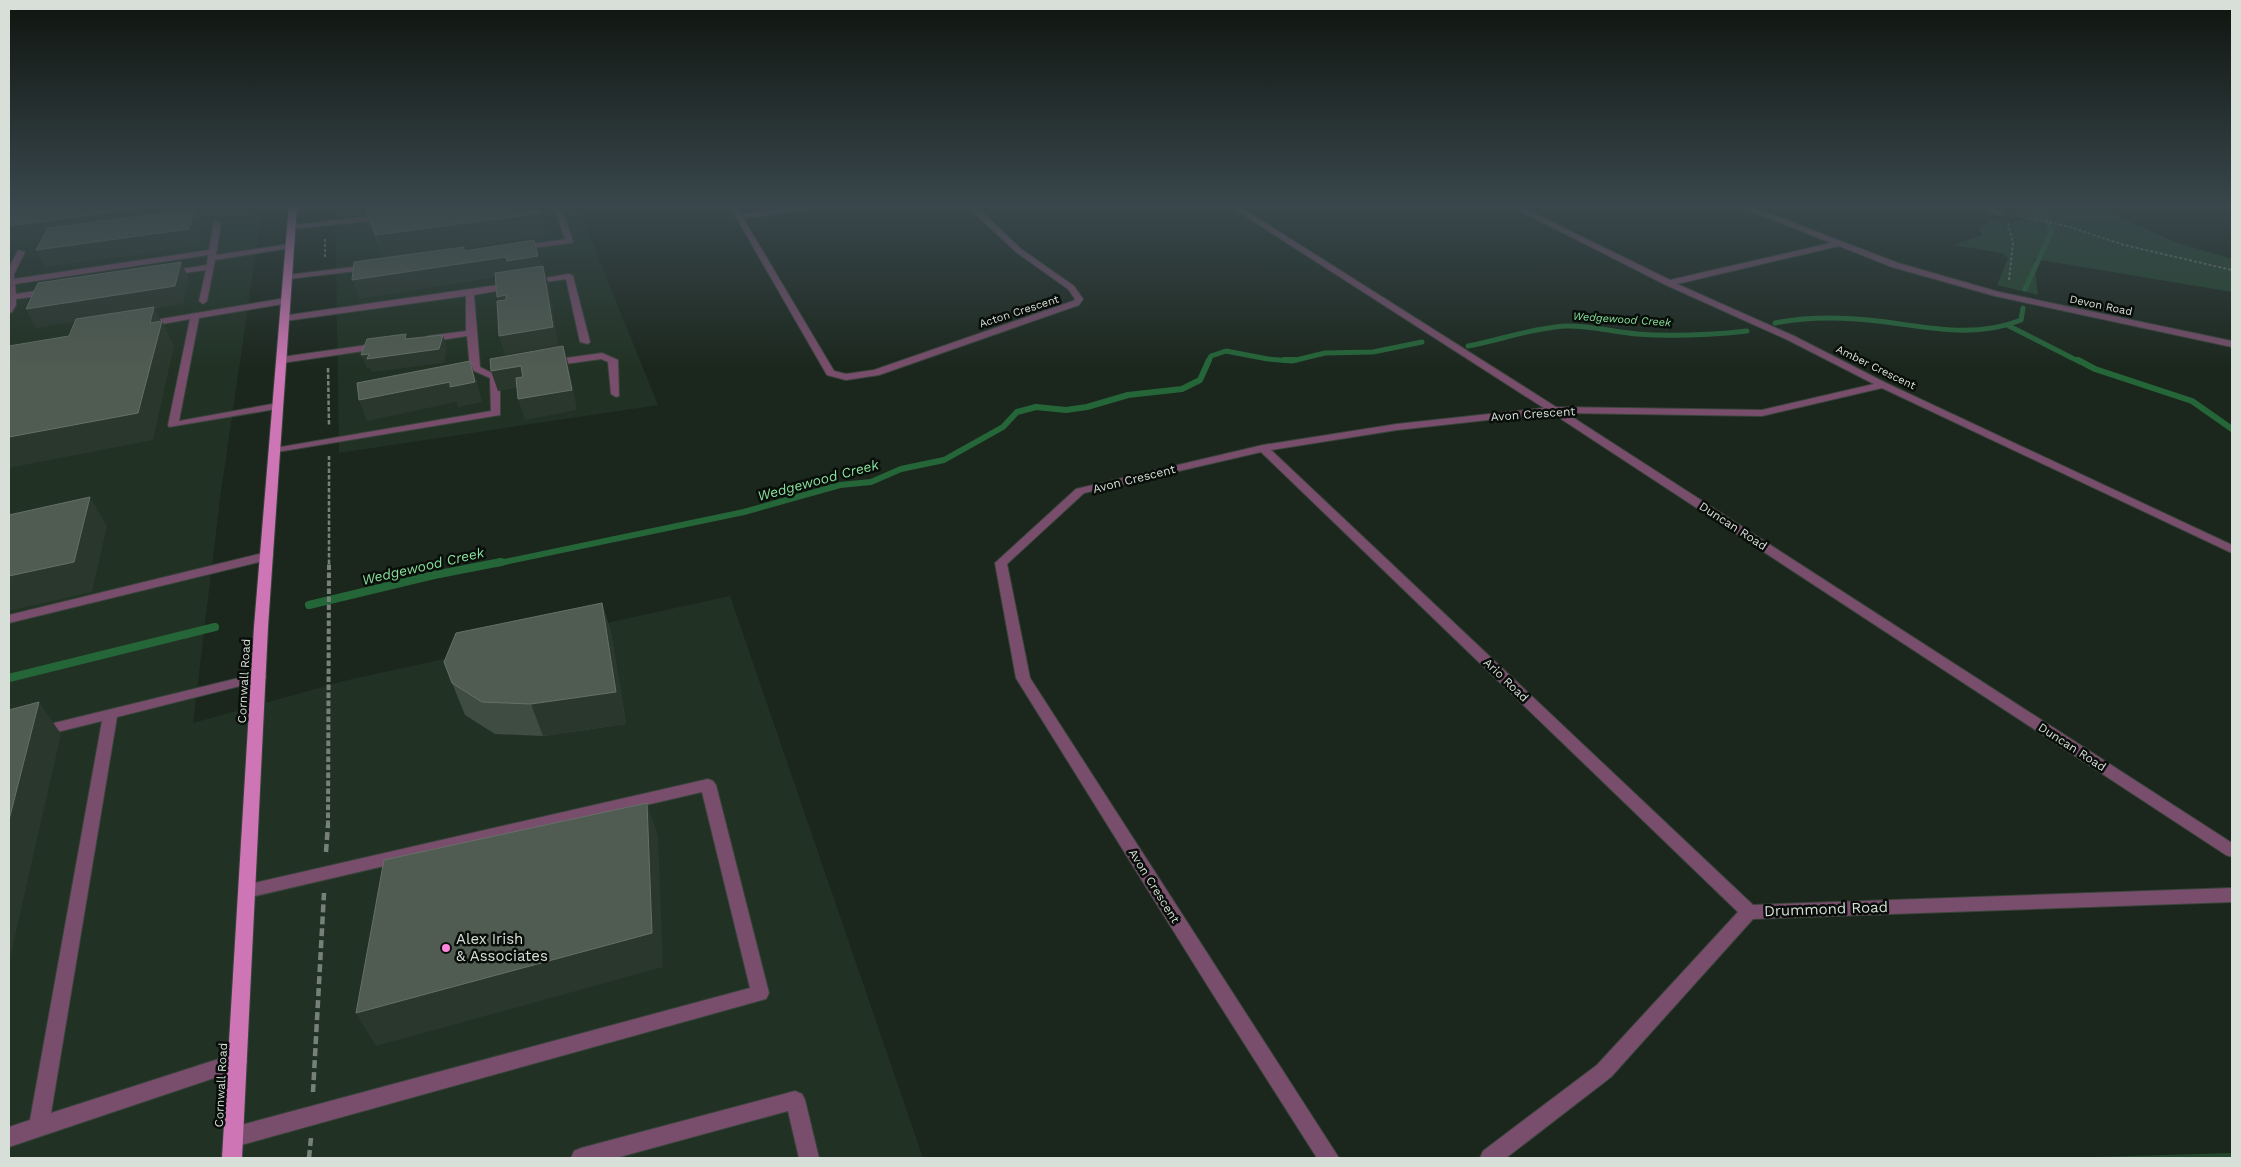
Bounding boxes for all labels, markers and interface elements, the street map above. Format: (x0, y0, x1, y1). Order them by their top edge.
street label: Acton Crescent (978, 292, 1061, 330)
street label: Devon Road (2068, 292, 2133, 318)
water label: Wedgewood Creek (1573, 310, 1672, 329)
street label: Amber Crescent (1834, 343, 1918, 392)
street label: Avon Crescent (1490, 404, 1576, 424)
water label: Wedgewood Creek (756, 456, 881, 504)
street label: Avon Crescent (1091, 462, 1177, 496)
street label: Duncan Road (1697, 499, 1769, 553)
water label: Wedgewood Creek (360, 544, 486, 588)
street label: Cornwall Road (235, 638, 253, 724)
street label: Ario Road (1481, 655, 1531, 705)
street label: Duncan Road (2036, 720, 2108, 774)
street label: Avon Crescent (1126, 846, 1182, 926)
street label: Drummond Road (1764, 898, 1888, 920)
place label: Alex Irish & Associates (456, 930, 548, 965)
marker: Alex Irish & Associates (440, 942, 452, 954)
street label: Cornwall Road (212, 1042, 230, 1128)

